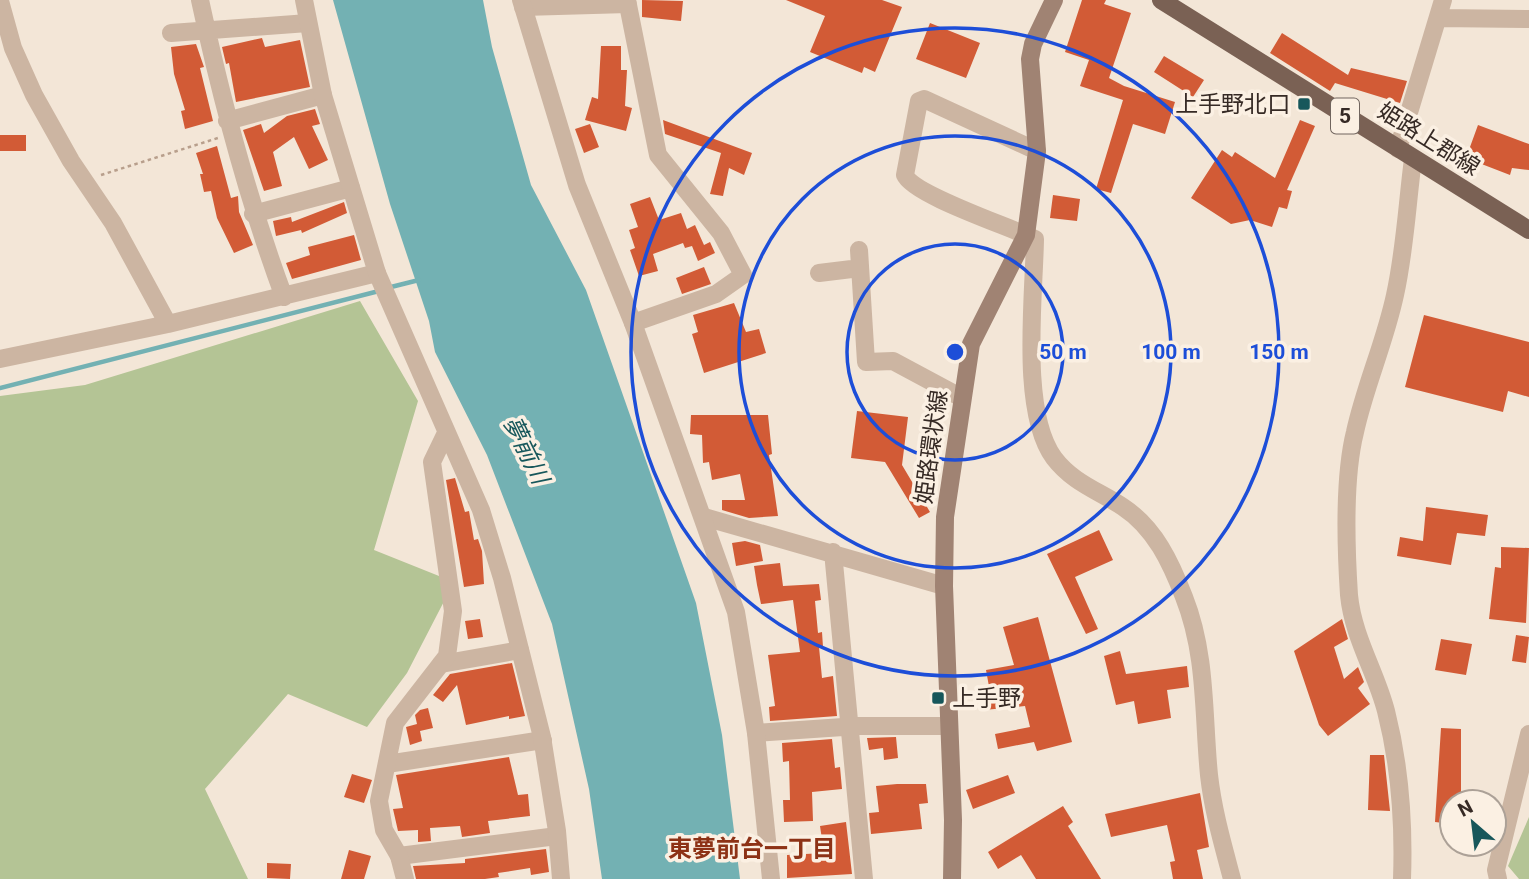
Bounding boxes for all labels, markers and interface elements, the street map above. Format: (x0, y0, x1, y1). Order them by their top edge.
place label: 上手野北口 (1175, 91, 1290, 118)
marker: 上手野北口 (1296, 96, 1312, 112)
street label: 姫路上郡線 (1373, 98, 1485, 181)
road number: 5 (1331, 99, 1359, 134)
centre of rings (943, 340, 967, 364)
text: 50 m (1039, 340, 1087, 364)
text: 100 m (1141, 340, 1201, 364)
text: 150 m (1249, 340, 1309, 364)
street label: 姫路環状線 (910, 388, 953, 506)
water label: 夢前川 (498, 412, 556, 491)
place label: 上手野 (952, 685, 1021, 712)
marker: 上手野 (930, 690, 946, 706)
north arrow (1438, 788, 1508, 858)
text: N (1454, 795, 1477, 822)
district label: 東夢前台一丁目 (668, 835, 836, 863)

